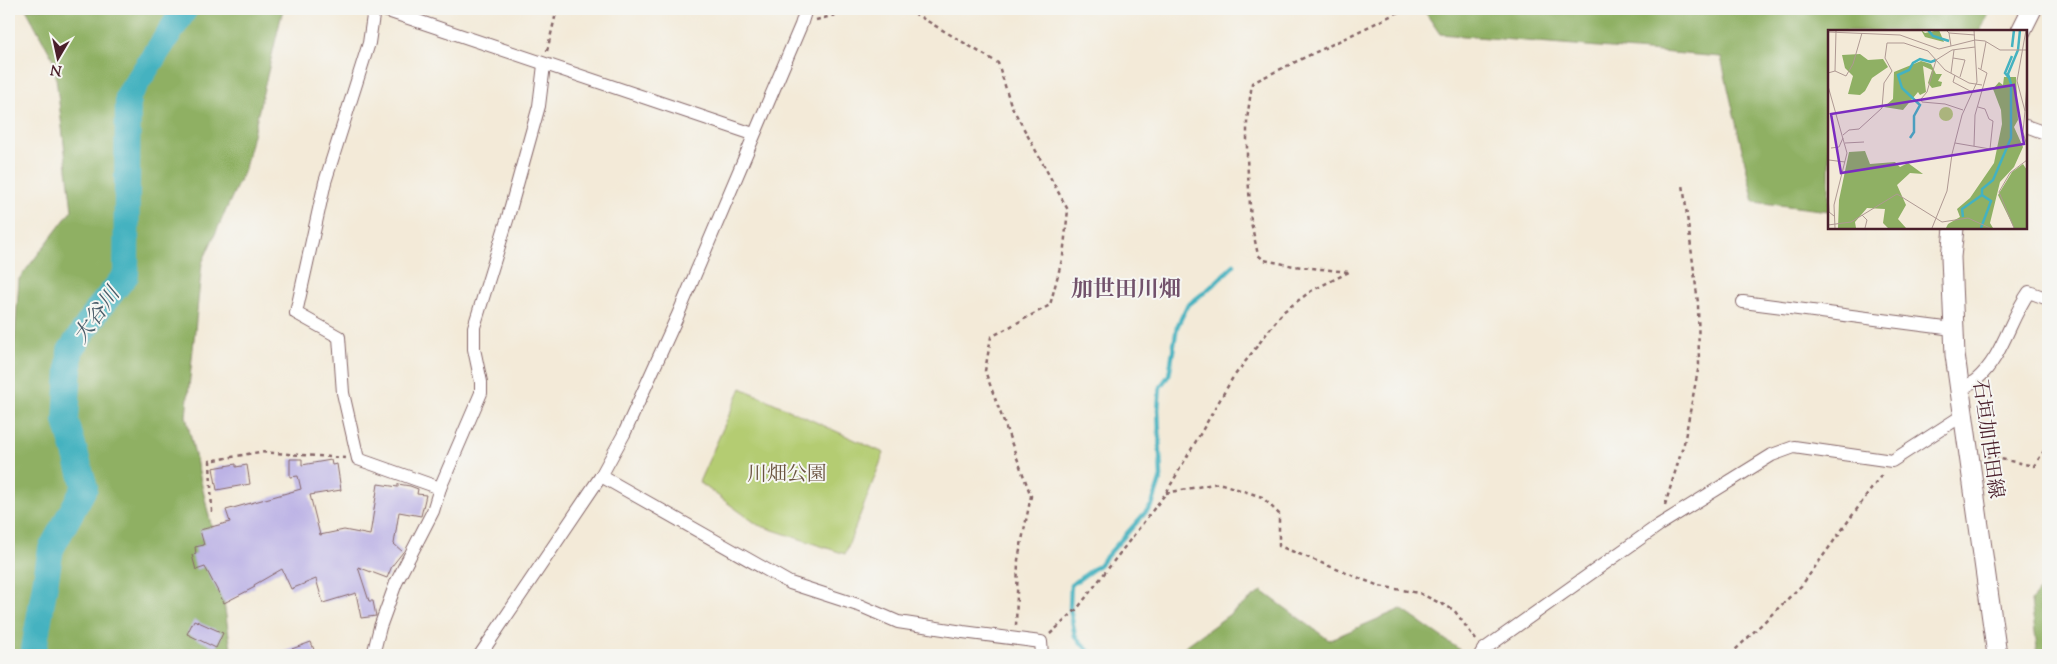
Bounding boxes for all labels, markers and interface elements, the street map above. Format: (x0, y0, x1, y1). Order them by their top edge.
inset map (1828, 30, 2027, 229)
north arrow (32, 32, 82, 82)
text: N (49, 58, 63, 80)
district label: 加世田川畑 (1071, 275, 1181, 307)
water label: 大谷川 (67, 280, 129, 350)
street label: 石垣加世田線 (1964, 378, 2009, 501)
park label: 川畑公園 (747, 461, 827, 490)

